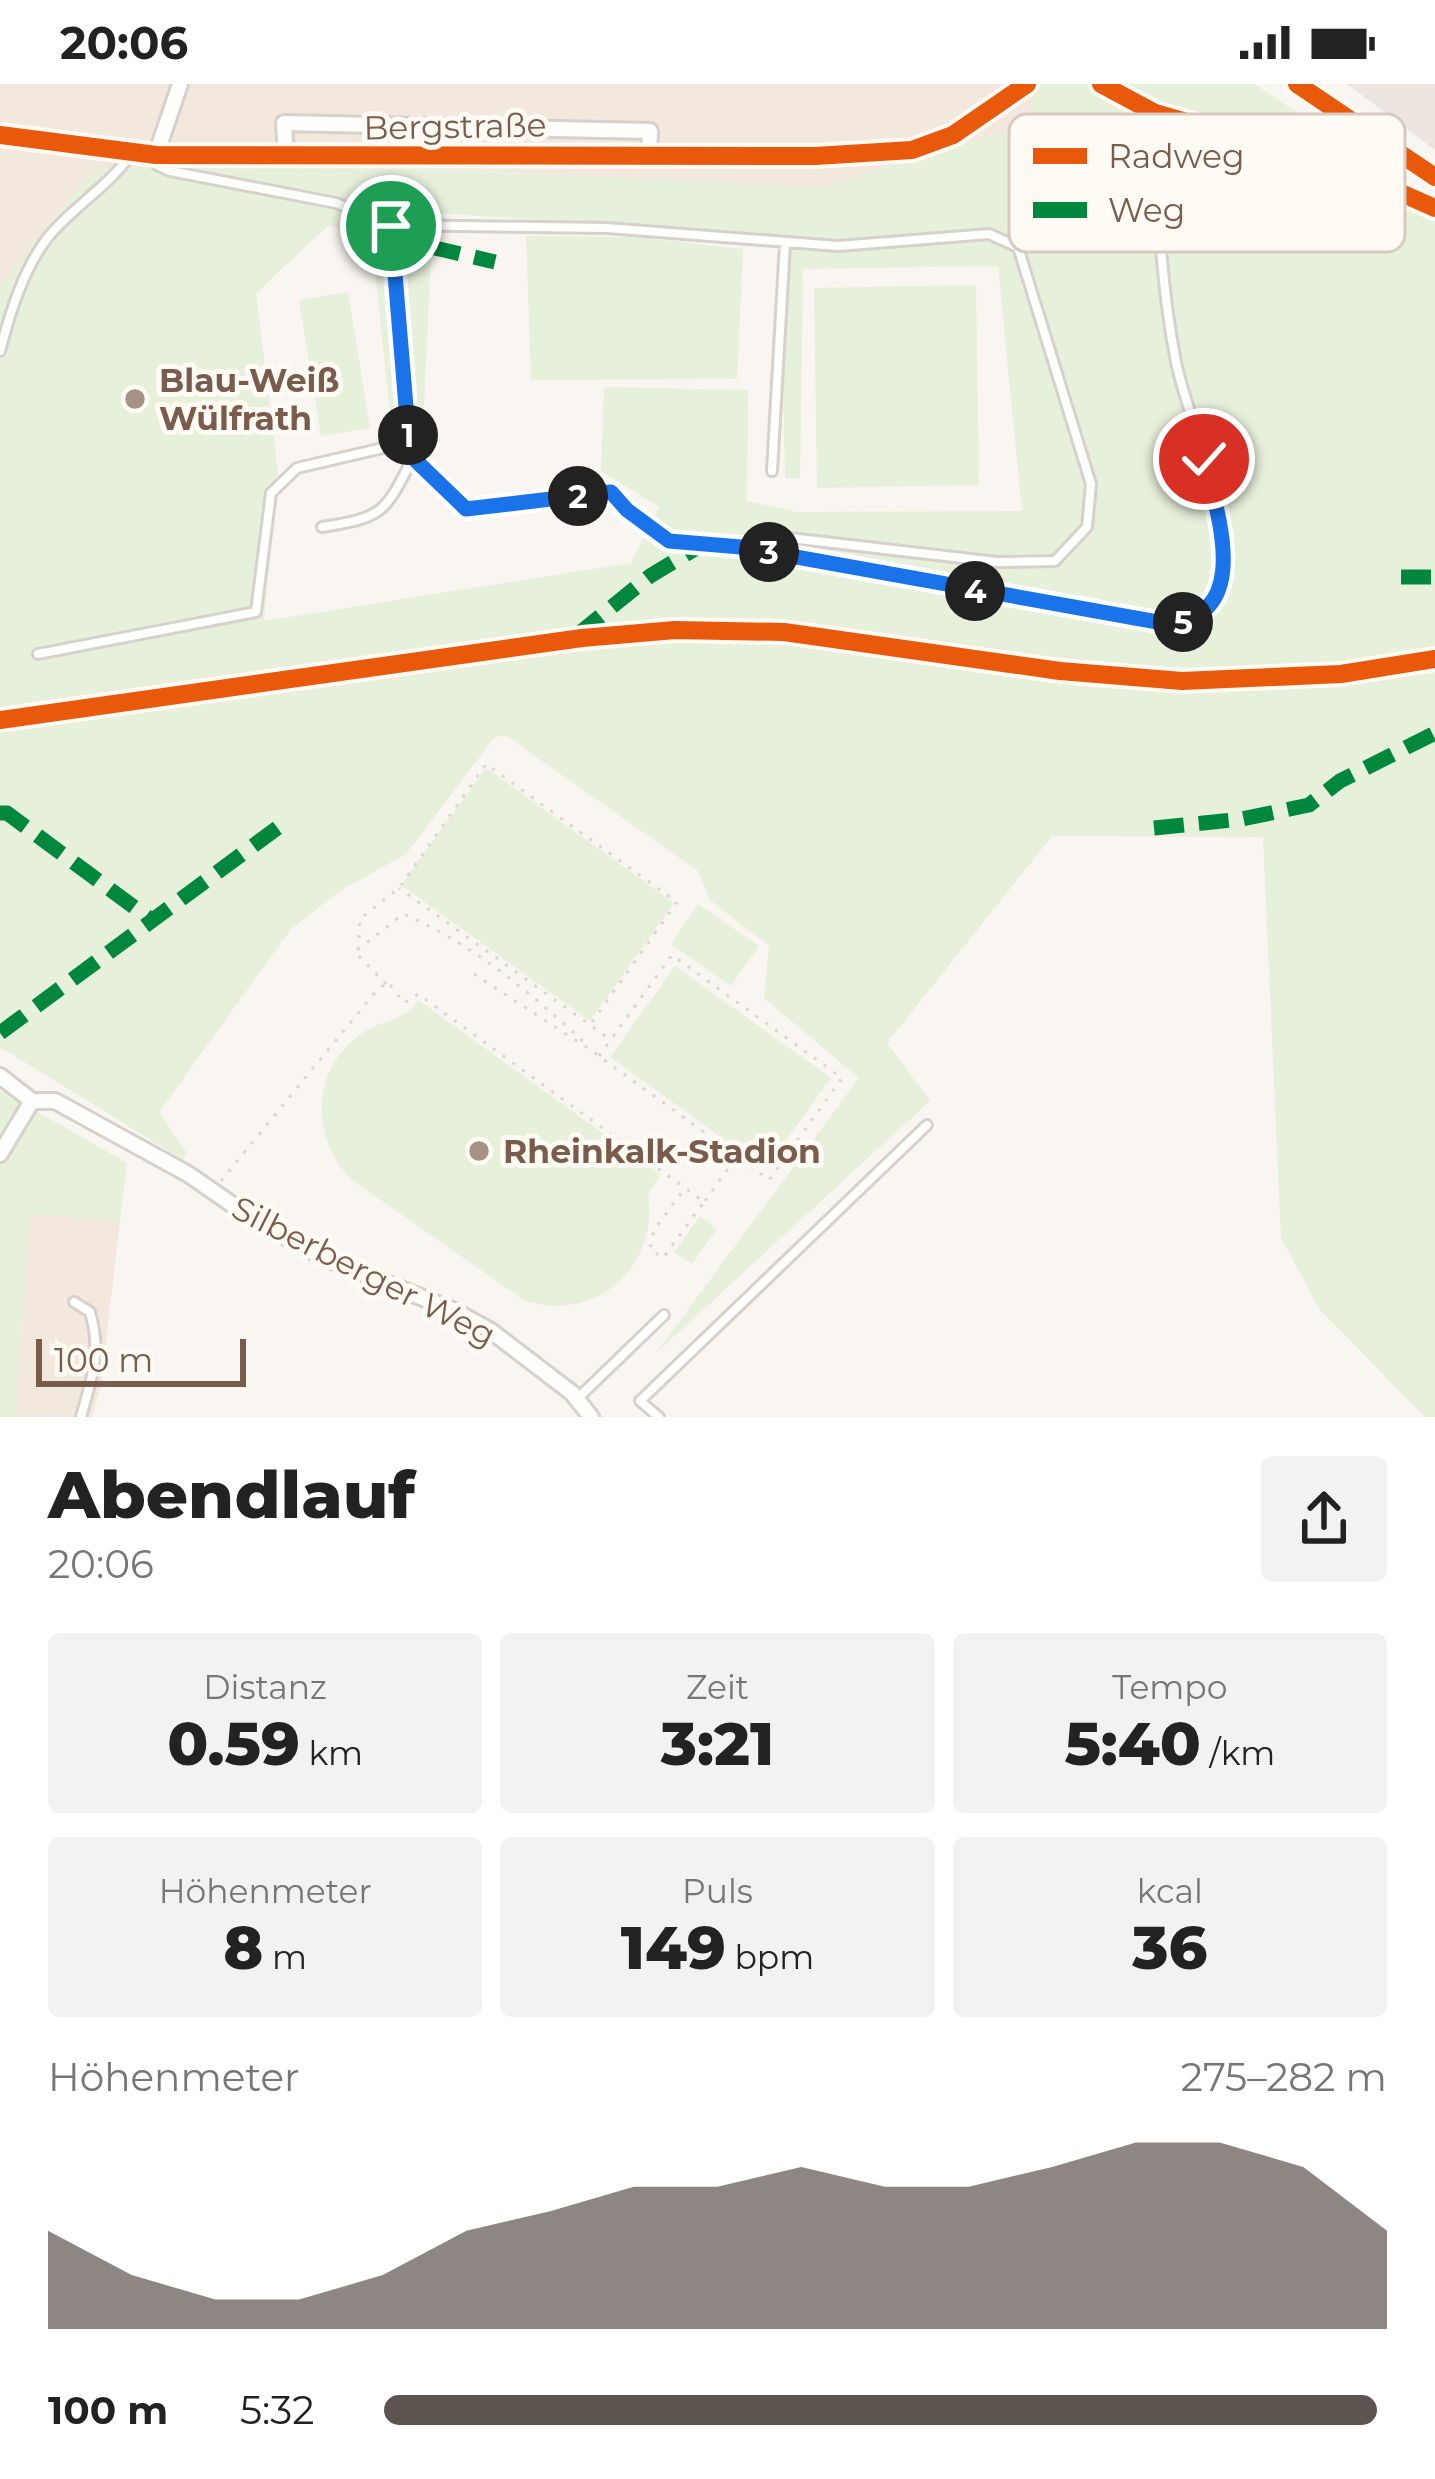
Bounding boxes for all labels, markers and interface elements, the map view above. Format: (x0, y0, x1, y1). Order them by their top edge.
text: 20:06 (60, 15, 188, 70)
street label: Bergstraße (363, 104, 547, 148)
legend (1009, 114, 1405, 252)
text: Radweg (1108, 136, 1245, 176)
pin (340, 175, 442, 277)
text: Weg (1108, 190, 1185, 230)
icon: arrive (358, 193, 424, 259)
place label: Blau-Weiß Wülfrath (159, 360, 339, 438)
marker: Blau-Weiß Wülfrath (122, 386, 148, 412)
pin: 1 (378, 405, 438, 465)
pin (1153, 408, 1255, 510)
text: 1 (402, 415, 414, 455)
icon: check (1171, 426, 1237, 492)
pin: 2 (548, 466, 608, 526)
text: 2 (568, 476, 588, 516)
pin: 3 (739, 522, 799, 582)
text: 3 (759, 532, 779, 572)
pin: 4 (945, 561, 1005, 621)
text: 4 (964, 571, 986, 611)
pin: 5 (1153, 592, 1213, 652)
text: 5 (1173, 602, 1193, 642)
place label: Rheinkalk-Stadion (503, 1131, 821, 1171)
marker: Rheinkalk-Stadion (466, 1138, 492, 1164)
street label: Silberberger Weg (226, 1187, 502, 1355)
scale bar (36, 1333, 246, 1386)
text: 100 m (54, 1340, 153, 1380)
text: Abendlauf (48, 1454, 415, 1535)
button: share (1261, 1456, 1387, 1582)
text: 20:06 (48, 1540, 154, 1588)
text: Distanz (203, 1667, 327, 1707)
text: Zeit (686, 1667, 749, 1707)
text: Tempo (1112, 1667, 1227, 1707)
text: 0.59 (167, 1707, 300, 1780)
text: 3:21 (661, 1707, 774, 1780)
text: 5:40 (1064, 1707, 1201, 1780)
text: km (300, 1733, 363, 1773)
text: /km (1201, 1733, 1275, 1773)
text: Höhenmeter (159, 1871, 372, 1911)
text: Puls (682, 1871, 753, 1911)
text: kcal (1137, 1871, 1203, 1911)
text: 8 (223, 1911, 263, 1984)
text: 149 (621, 1911, 726, 1984)
text: 36 (1132, 1911, 1207, 1984)
text: m (263, 1937, 307, 1977)
text: bpm (726, 1937, 814, 1977)
text: Höhenmeter (48, 2053, 300, 2101)
text: 275–282 m (1181, 2053, 1387, 2101)
text: 100 m (48, 2386, 168, 2434)
text: 5:32 (240, 2386, 314, 2434)

